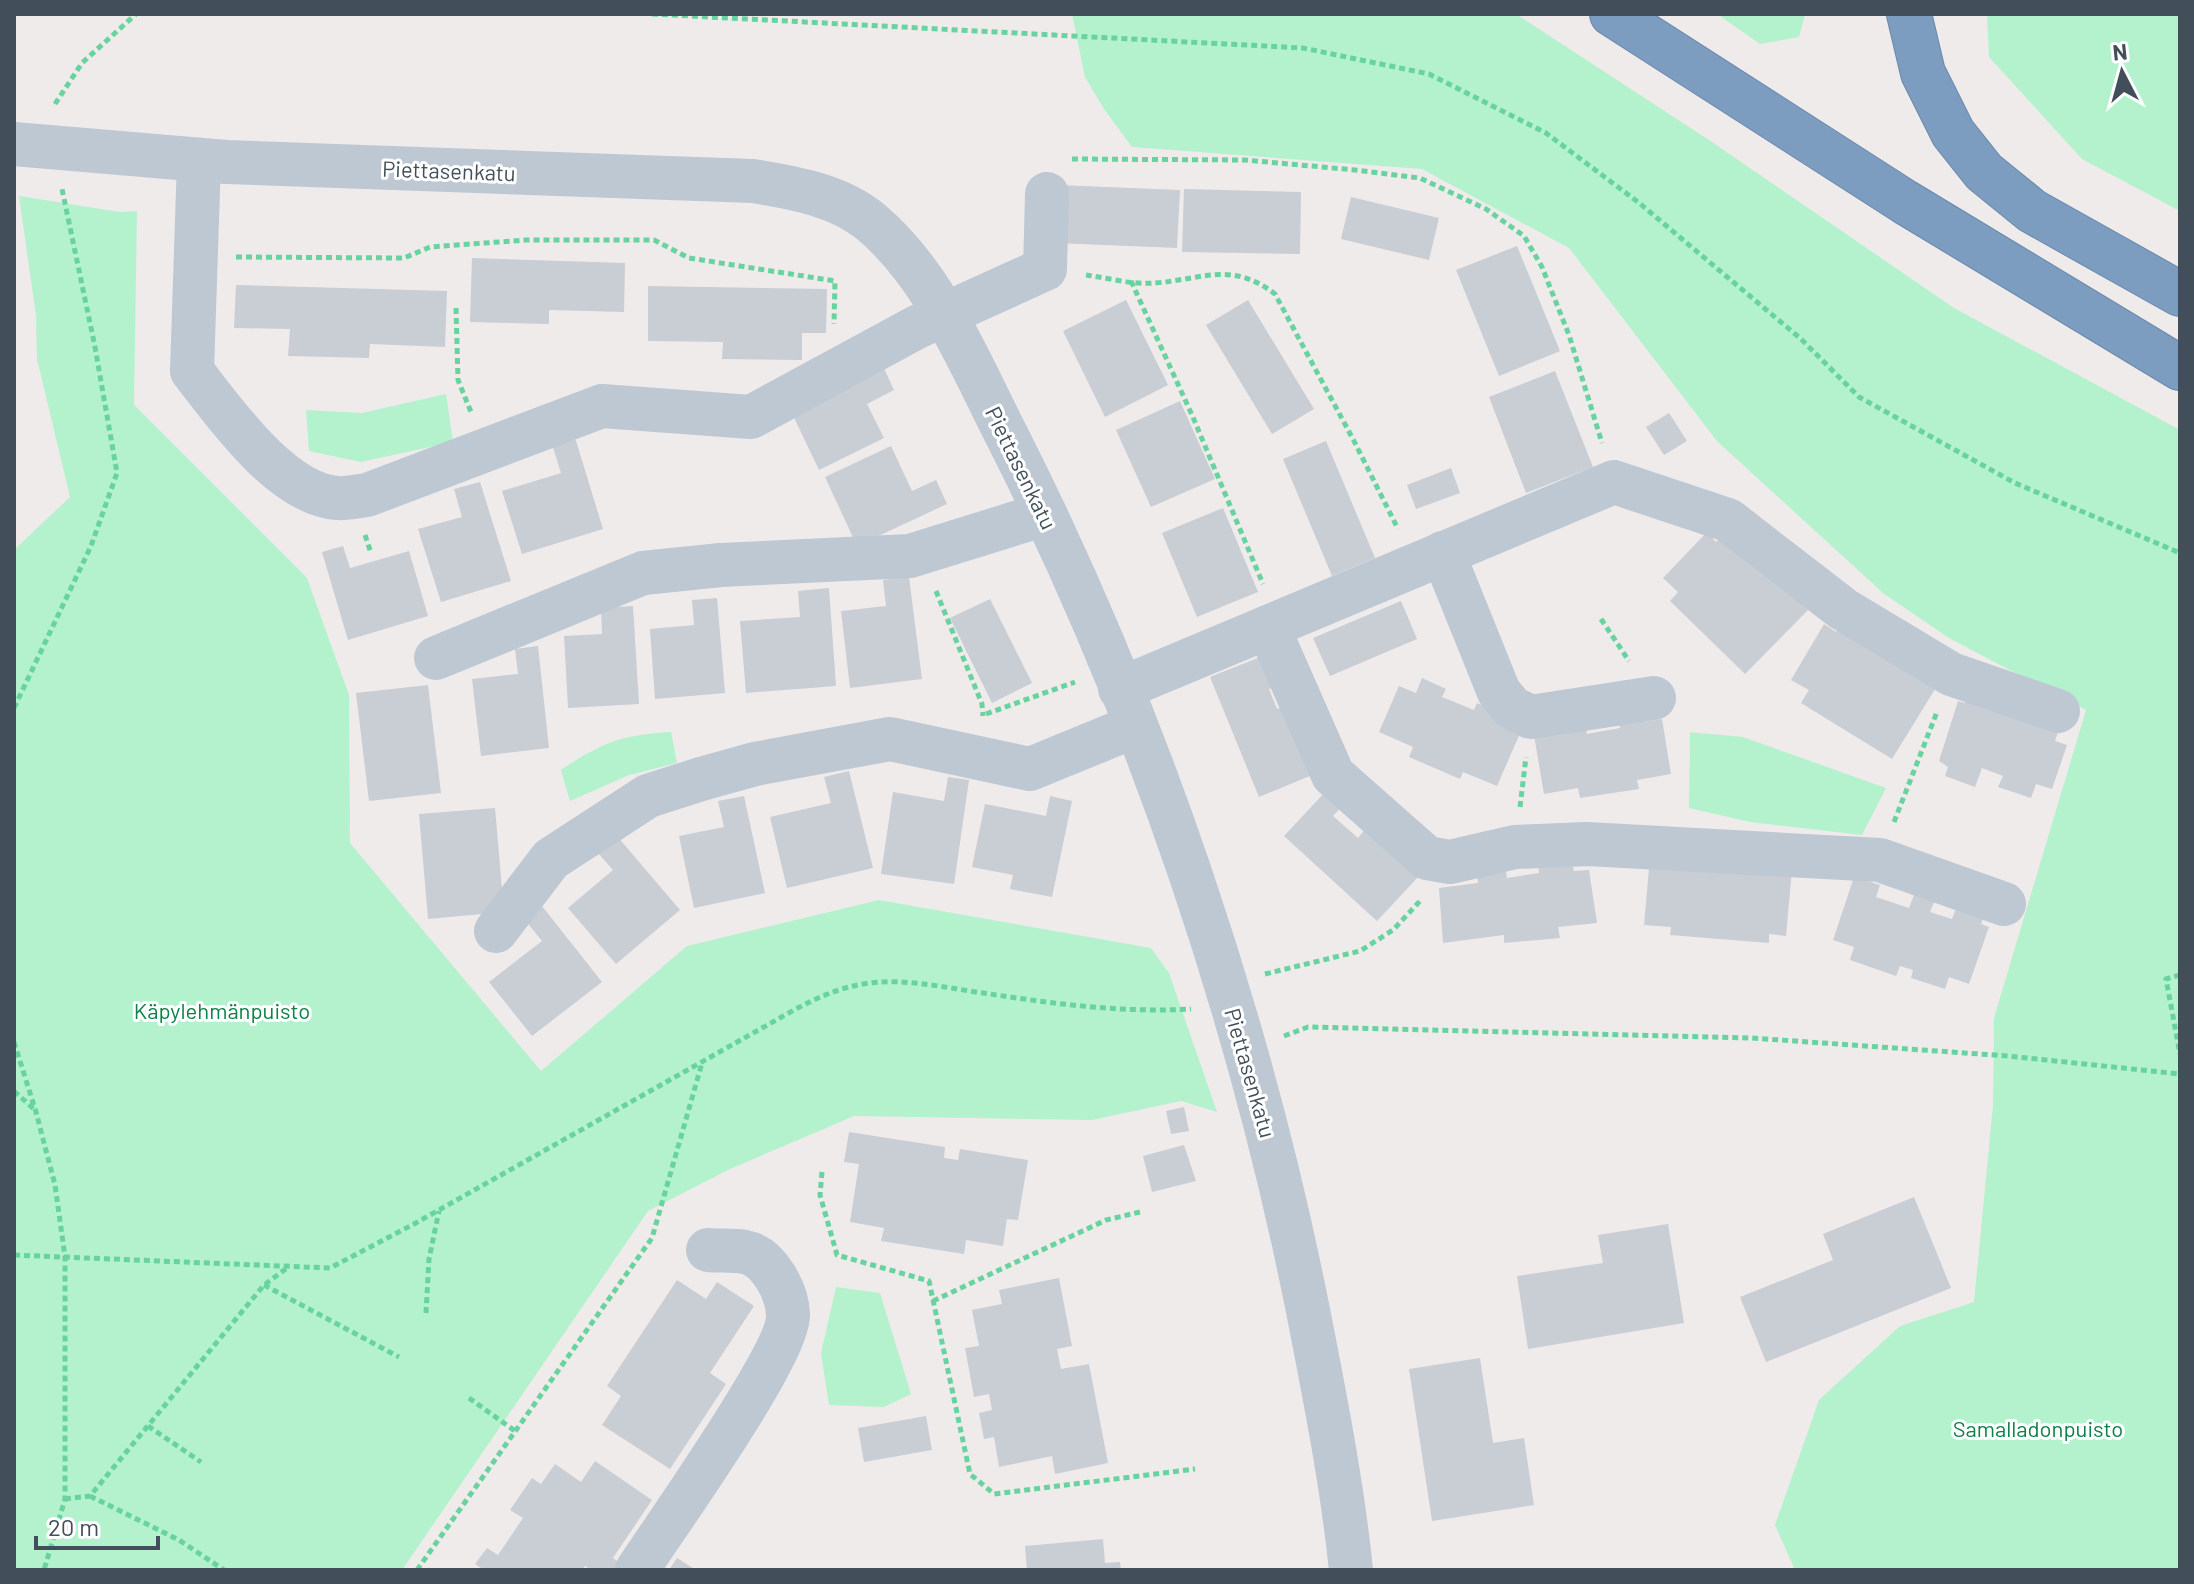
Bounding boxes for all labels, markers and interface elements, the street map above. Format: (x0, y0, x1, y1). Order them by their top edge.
north arrow (2082, 32, 2162, 112)
text: N (2111, 37, 2128, 65)
street label: Piettasenkatu (382, 155, 516, 185)
street label: Piettasenkatu (981, 402, 1063, 533)
park label: Käpylehmänpuisto (134, 997, 310, 1023)
street label: Piettasenkatu (1220, 1005, 1282, 1140)
park label: Samalladonpuisto (1953, 1415, 2123, 1441)
scale bar (36, 1500, 158, 1550)
text: 20 m (48, 1512, 99, 1541)

